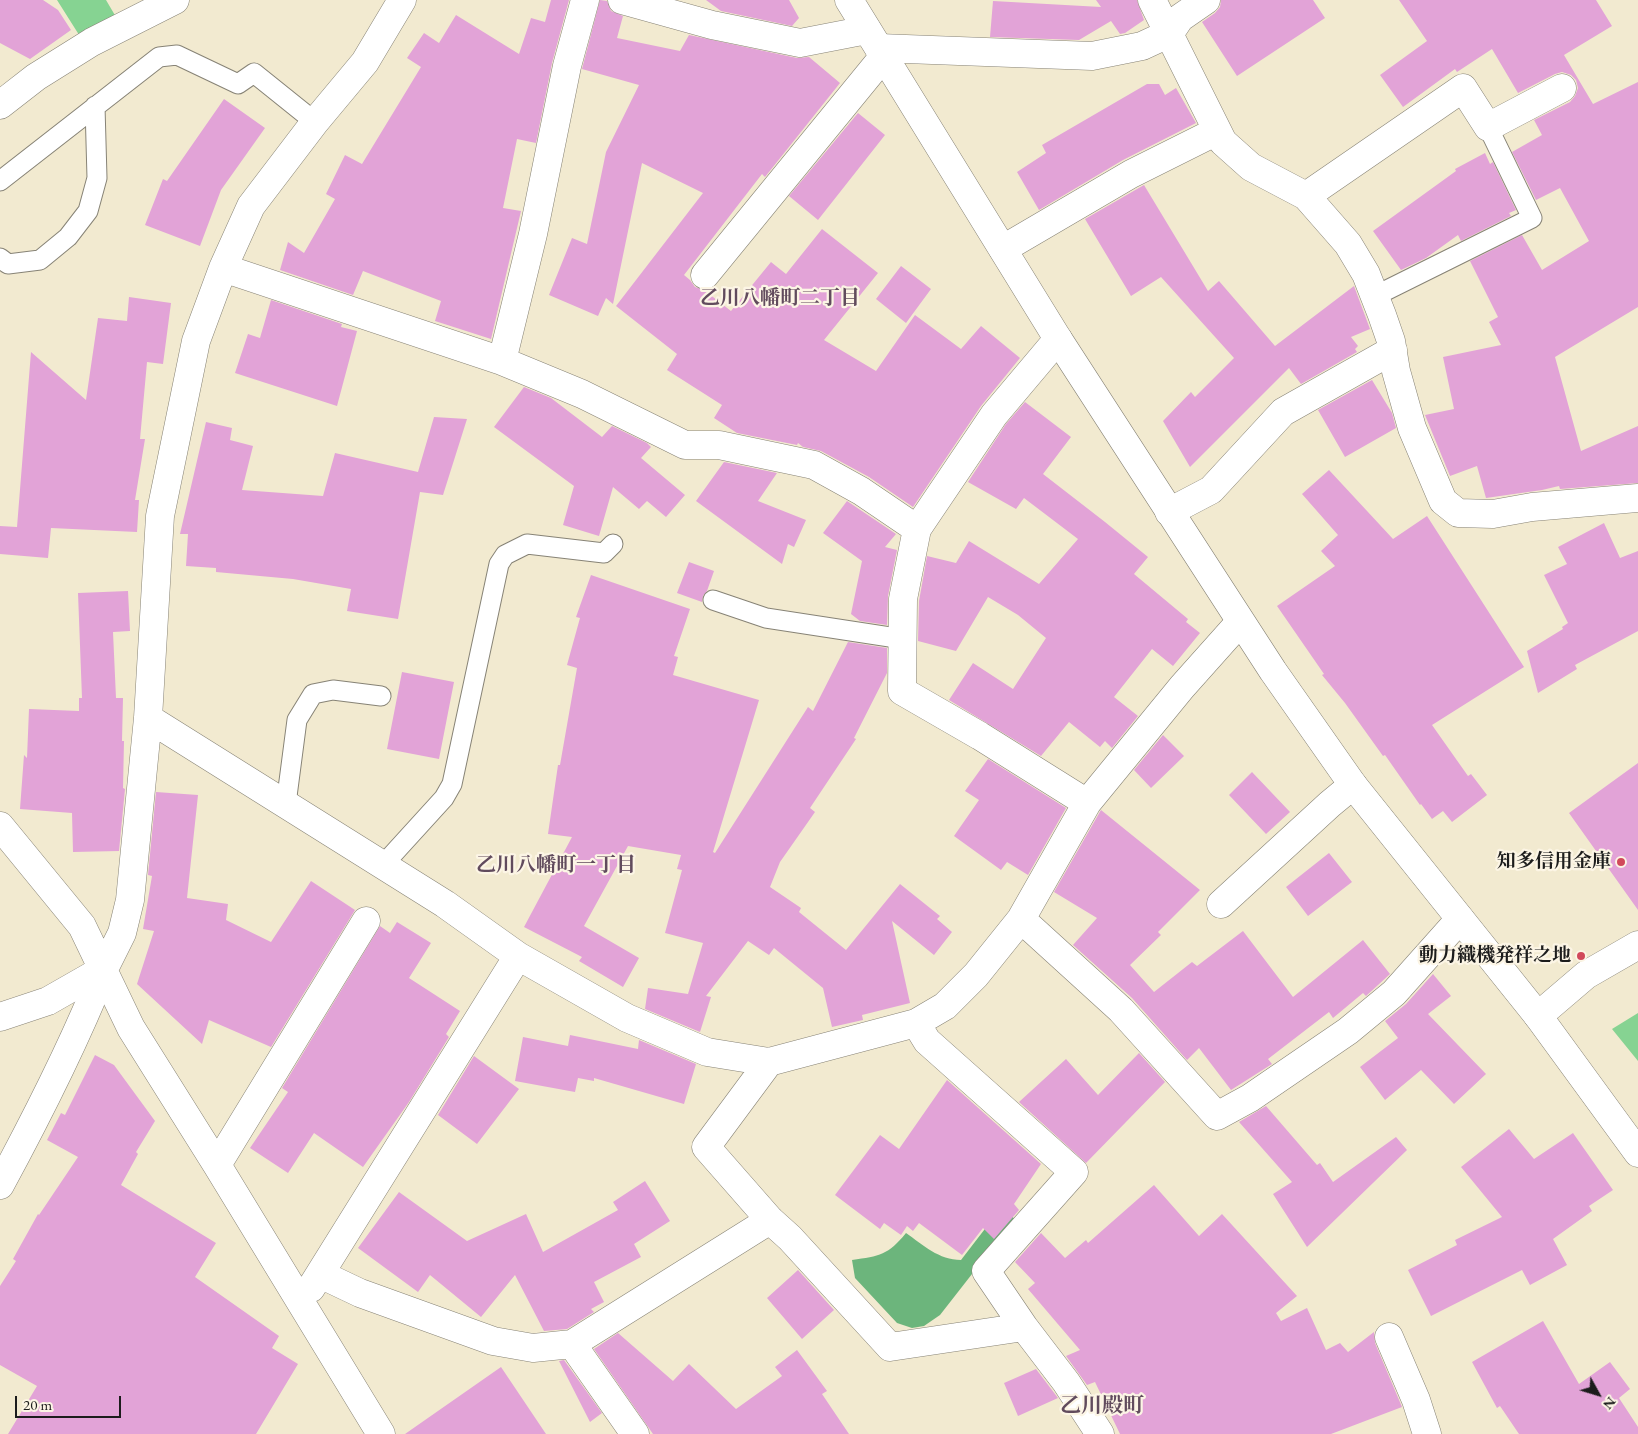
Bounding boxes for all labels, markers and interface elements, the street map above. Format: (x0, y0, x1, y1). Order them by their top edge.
district label: 乙川八幡町二丁目 (700, 287, 860, 311)
place label: 知多信用金庫 (1497, 851, 1611, 873)
district label: 乙川八幡町一丁目 (476, 854, 636, 878)
marker: 知多信用金庫 (1615, 856, 1627, 868)
place label: 動力織機発祥之地 (1419, 945, 1571, 967)
marker: 動力織機発祥之地 (1575, 950, 1587, 962)
north arrow (1573, 1369, 1623, 1419)
scale bar (18, 1386, 124, 1418)
district label: 乙川殿町 (1060, 1393, 1144, 1419)
text: N (1599, 1393, 1620, 1413)
text: 20 m (23, 1395, 52, 1414)

